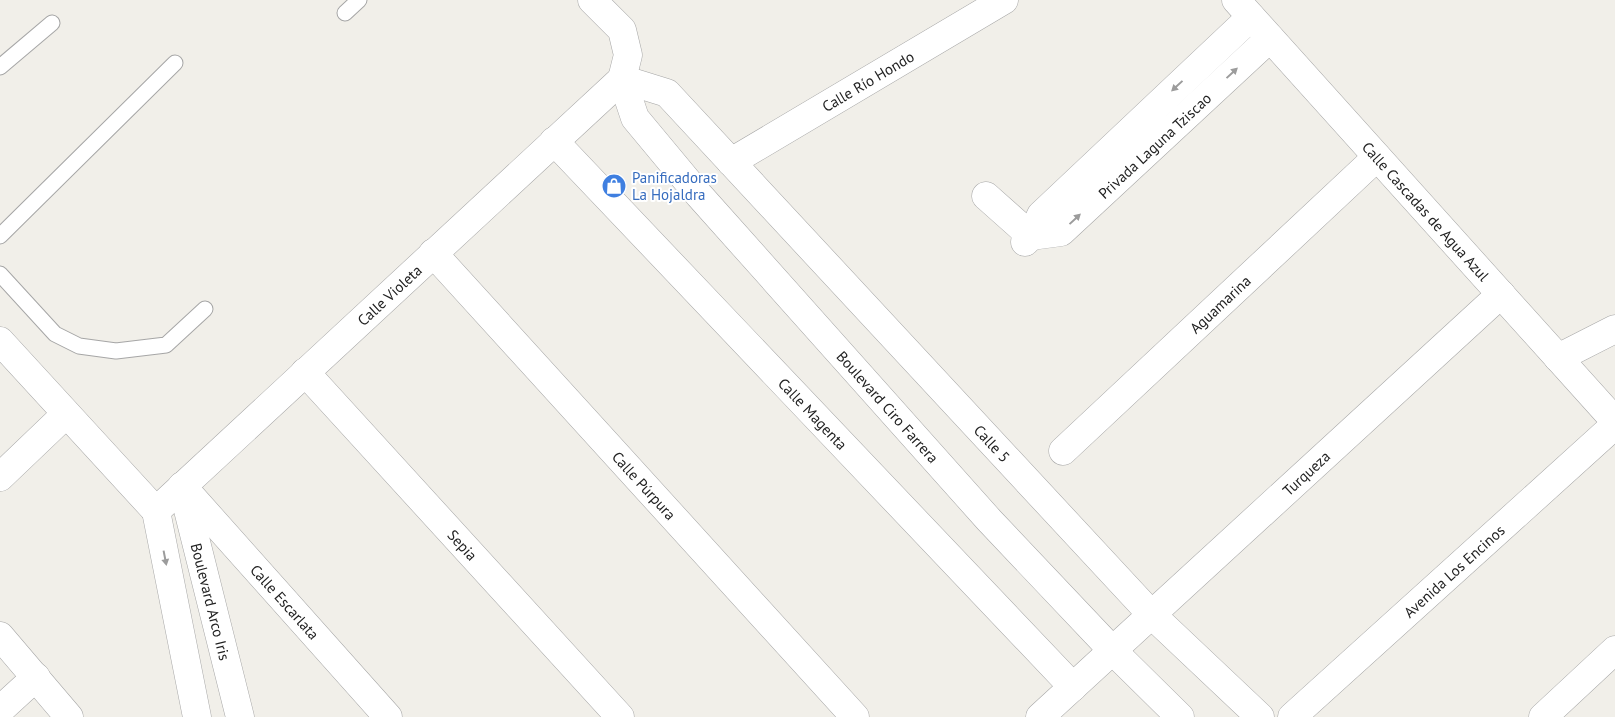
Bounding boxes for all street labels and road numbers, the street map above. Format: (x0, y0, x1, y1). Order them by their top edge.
street label: Calle Río Hondo (818, 46, 917, 115)
street label: Privada Laguna Tziscao (1094, 88, 1215, 202)
street label: Calle Cascadas de Agua Azul (1358, 137, 1494, 285)
street label: Calle Violeta (353, 260, 425, 329)
street label: Aguamarina (1185, 271, 1254, 337)
street label: Boulevard Ciro Farrera (833, 347, 943, 467)
street label: Calle Magenta (774, 374, 852, 453)
street label: Calle 5 (970, 420, 1014, 466)
street label: Turqueza (1278, 446, 1334, 499)
street label: Calle Púrpura (608, 447, 680, 524)
street label: Avenida Los Encinos (1399, 520, 1508, 621)
street label: Sepia (444, 525, 482, 564)
street label: Boulevard Arco Iris (187, 541, 235, 662)
street label: Calle Escarlata (247, 560, 324, 643)

